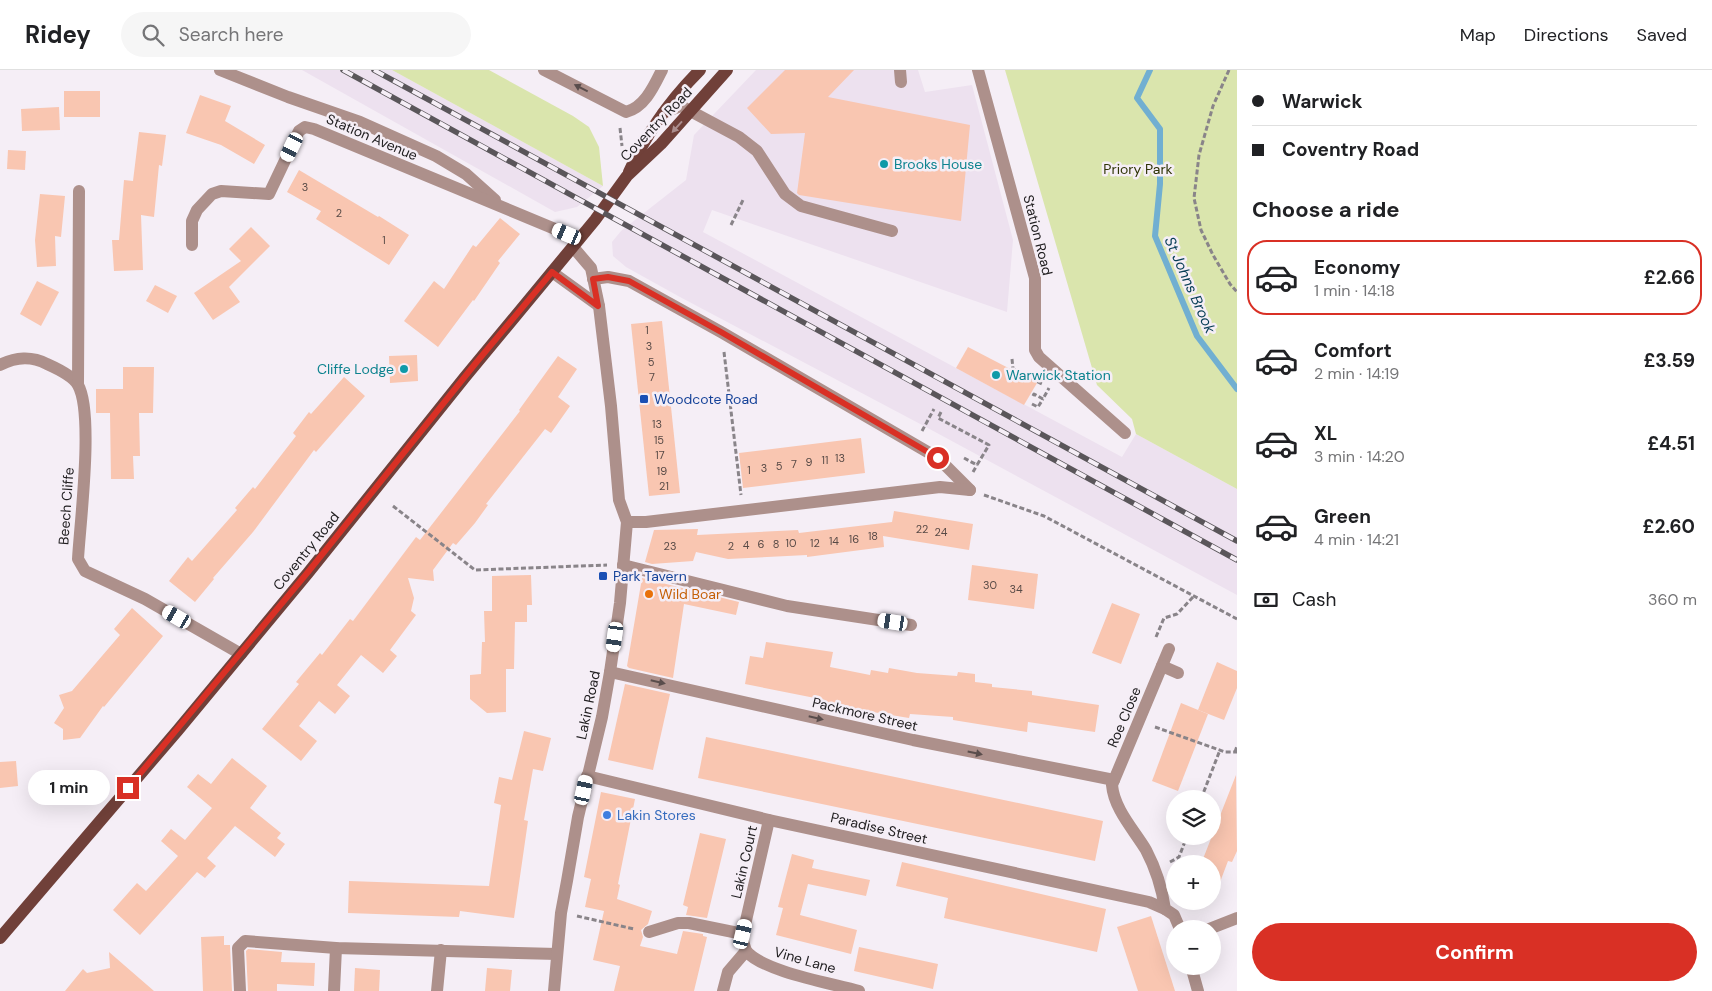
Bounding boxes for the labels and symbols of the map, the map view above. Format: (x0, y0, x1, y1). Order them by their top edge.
street label: Coventry Road (616, 83, 696, 165)
one-way arrow (573, 84, 588, 92)
street label: Station Avenue (324, 110, 420, 164)
one-way arrow (671, 121, 682, 133)
car (278, 130, 305, 164)
place label: Brooks House (894, 155, 982, 173)
marker: Brooks House (878, 158, 890, 170)
park label: Priory Park (1103, 160, 1173, 178)
house number: 3 (302, 180, 308, 194)
street label: Station Road (1019, 193, 1057, 277)
house number: 2 (336, 206, 342, 220)
car (550, 221, 583, 247)
house number: 1 (382, 233, 386, 247)
water label: St Johns Brook (1160, 233, 1220, 337)
house number: 1 (645, 323, 649, 337)
house number: 3 (646, 339, 652, 353)
house number: 5 (648, 355, 655, 369)
place label: Cliffe Lodge (317, 360, 394, 378)
marker: Cliffe Lodge (398, 363, 410, 375)
place label: Warwick Station (1006, 366, 1111, 384)
marker: Warwick Station (990, 369, 1002, 381)
house number: 7 (649, 370, 655, 384)
place label: Woodcote Road (654, 390, 758, 408)
marker: Woodcote Road (638, 393, 650, 405)
house number: 13 (652, 417, 662, 431)
house number: 15 (654, 433, 664, 447)
route start (927, 447, 949, 469)
house number: 17 (655, 448, 665, 462)
house number: 13 (835, 451, 845, 465)
house number: 11 (822, 453, 828, 467)
house number: 9 (806, 455, 813, 469)
house number: 7 (791, 457, 797, 471)
house number: 5 (776, 459, 783, 473)
house number: 3 (761, 461, 767, 475)
house number: 1 (747, 463, 751, 477)
house number: 19 (657, 464, 667, 478)
street label: Beech Cliffe (54, 467, 78, 545)
house number: 21 (659, 479, 669, 493)
street label: Coventry Road (269, 508, 343, 594)
house number: 22 (916, 522, 928, 536)
house number: 24 (935, 525, 948, 539)
house number: 18 (868, 529, 878, 543)
house number: 16 (849, 532, 859, 546)
house number: 14 (829, 534, 839, 548)
house number: 10 (786, 536, 796, 550)
house number: 12 (810, 536, 820, 550)
house number: 6 (758, 537, 765, 551)
house number: 8 (773, 537, 779, 551)
house number: 4 (743, 538, 750, 552)
house number: 23 (664, 539, 676, 553)
house number: 2 (728, 539, 734, 553)
place label: Park Tavern (613, 567, 687, 585)
marker: Park Tavern (597, 570, 609, 582)
house number: 30 (983, 578, 997, 592)
house number: 34 (1009, 582, 1023, 596)
place label: Wild Boar (659, 585, 721, 603)
marker: Wild Boar (643, 588, 655, 600)
car (160, 603, 193, 631)
car (877, 612, 908, 632)
car (605, 621, 624, 653)
street label: Lakin Road (572, 669, 604, 741)
one-way arrow (650, 678, 666, 686)
street label: Roe Close (1103, 684, 1145, 750)
street label: Packmore Street (811, 693, 919, 735)
one-way arrow (809, 714, 824, 722)
one-way arrow (968, 749, 983, 757)
callout: 1 min (28, 770, 110, 806)
car (573, 774, 594, 806)
route end (117, 777, 139, 799)
place label: Lakin Stores (617, 806, 696, 824)
street label: Paradise Street (829, 808, 929, 848)
marker: Lakin Stores (601, 809, 613, 821)
street label: Lakin Court (727, 824, 761, 900)
car (732, 918, 753, 950)
street label: Vine Lane (772, 943, 838, 977)

